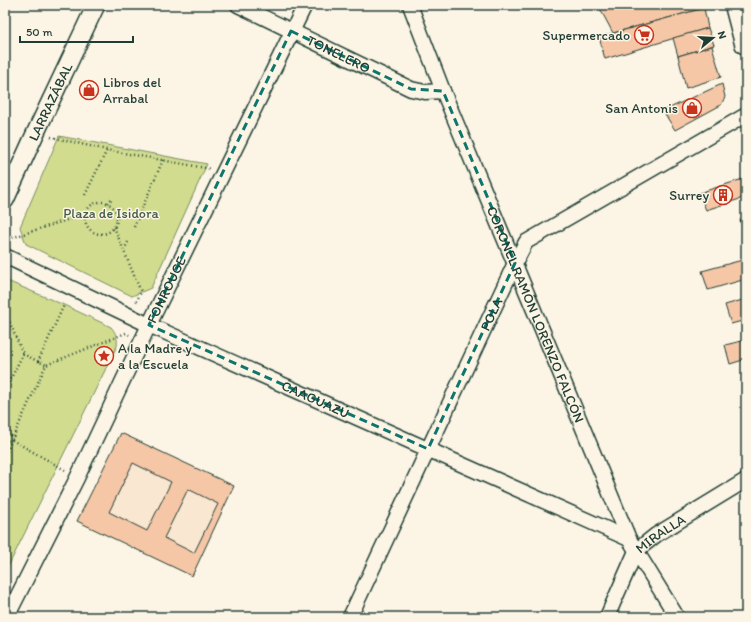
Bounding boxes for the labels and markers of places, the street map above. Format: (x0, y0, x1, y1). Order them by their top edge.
supermarket icon: Supermercado (633, 24, 655, 46)
place label: Supermercado (543, 27, 630, 44)
place label: Libros del Arrabal (103, 74, 161, 107)
shop icon: Libros del Arrabal (78, 79, 100, 101)
shop icon: San Antonis (681, 97, 703, 119)
place label: San Antonis (605, 100, 678, 117)
building icon: Surrey (712, 184, 734, 206)
place label: Surrey (669, 187, 709, 204)
place label: A la Madre y a la Escuela (118, 340, 192, 373)
place icon: A la Madre y a la Escuela (93, 345, 115, 367)

